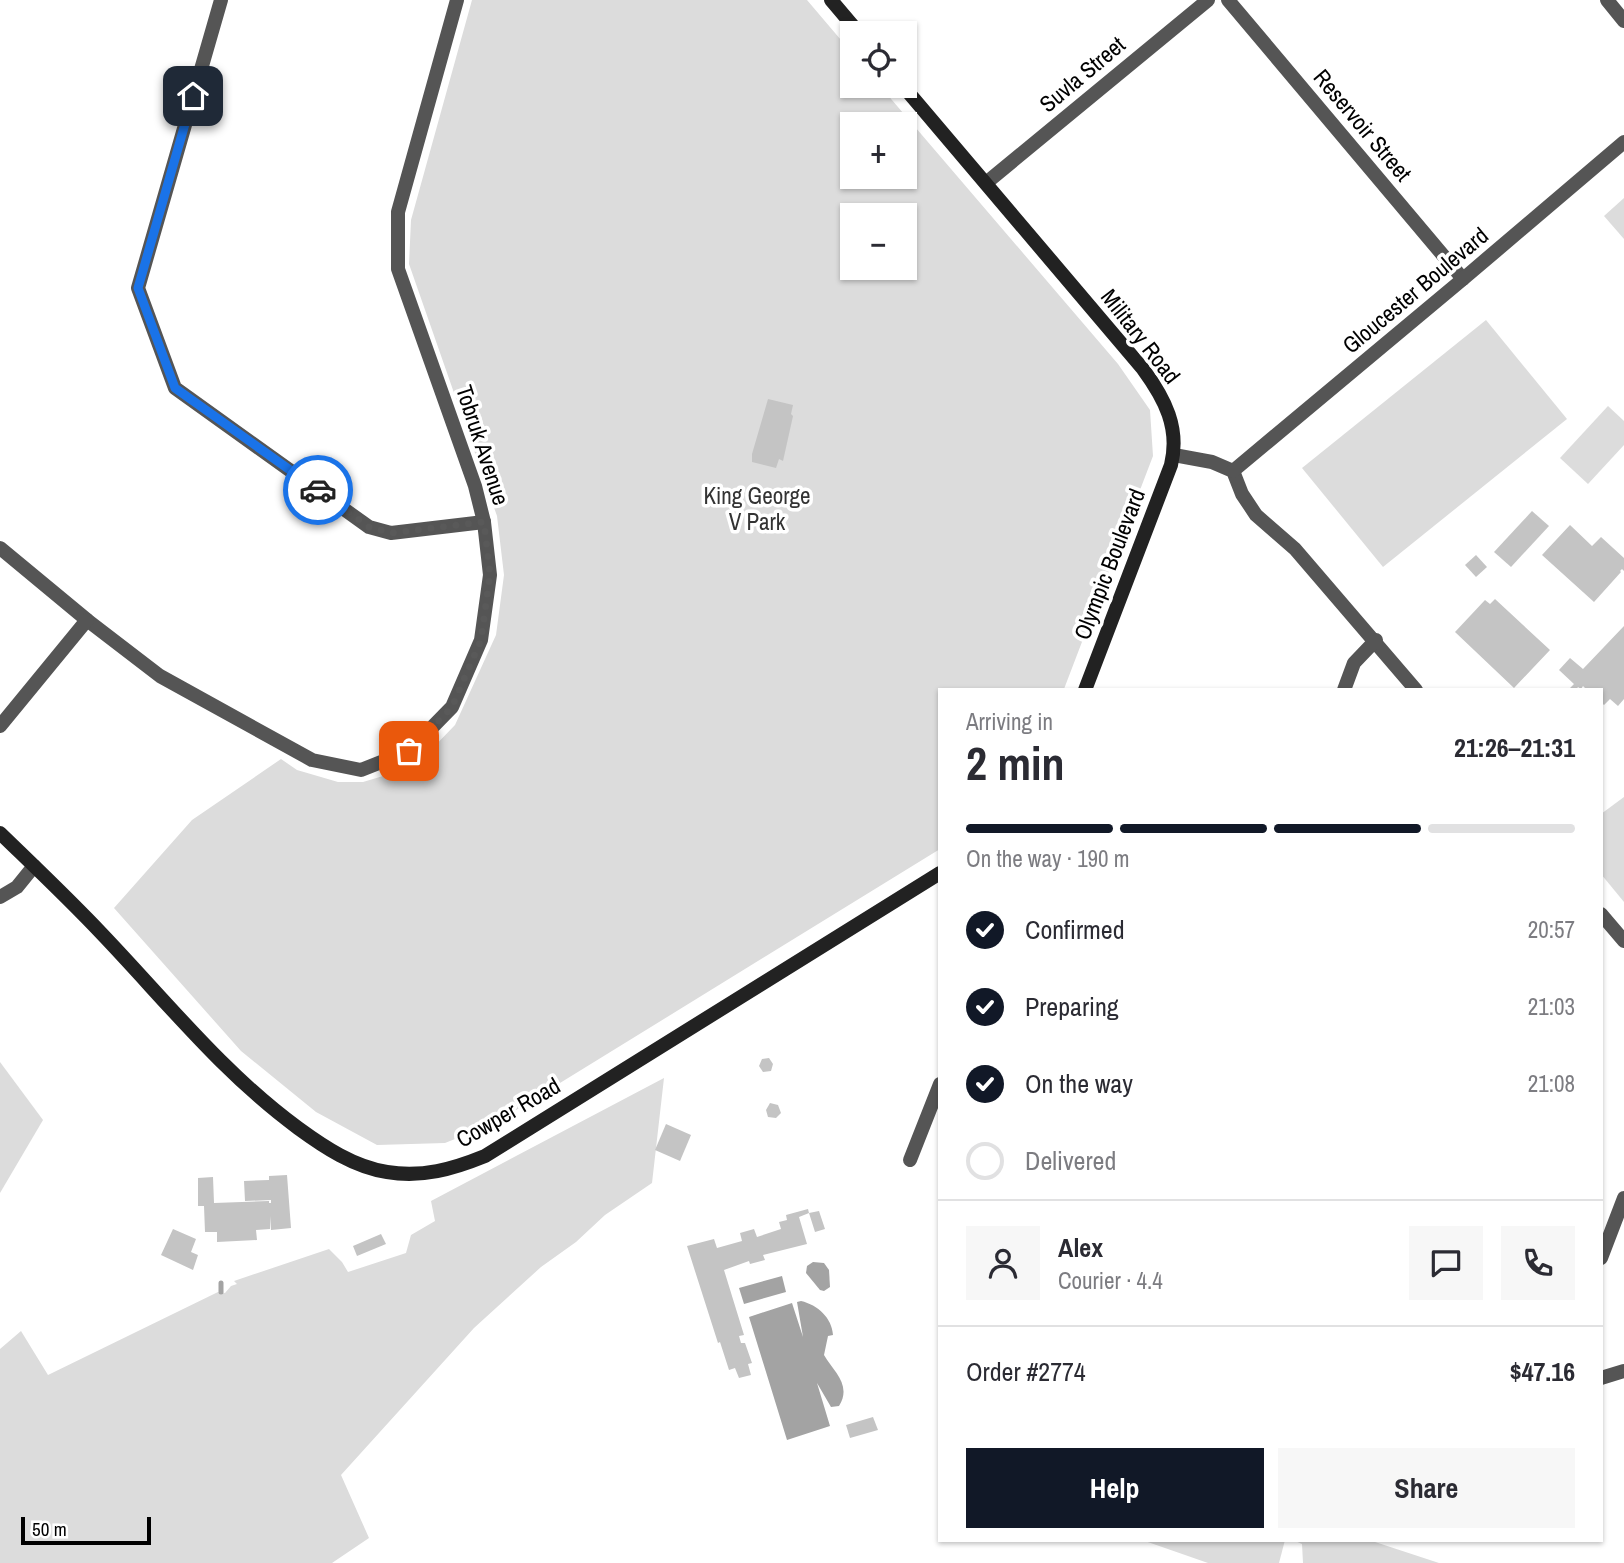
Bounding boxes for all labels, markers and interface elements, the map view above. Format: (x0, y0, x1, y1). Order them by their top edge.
map controls (840, 21, 917, 280)
button: locate (840, 21, 917, 98)
street label: Suvla Street (1033, 29, 1131, 119)
street label: Reservoir Street (1307, 62, 1419, 188)
pin (163, 66, 223, 126)
icon: home (174, 77, 212, 115)
button: + (840, 112, 917, 189)
button: − (840, 203, 917, 280)
street label: Gloucester Boulevard (1336, 220, 1494, 360)
street label: Military Road (1094, 282, 1188, 390)
street label: Tobruk Avenue (449, 381, 517, 509)
courier (283, 455, 353, 525)
icon: car (299, 471, 337, 509)
park label: King George V Park (704, 480, 810, 537)
street label: Olympic Boulevard (1066, 484, 1152, 644)
text: Arriving in (966, 706, 1053, 737)
pin (379, 721, 439, 781)
text: 21:26–21:31 (1454, 730, 1575, 765)
icon: bag (390, 732, 428, 770)
text: 2 min (966, 732, 1065, 794)
text: On the way · 190 m (966, 843, 1130, 874)
icon: check (966, 911, 1004, 949)
text: Confirmed (1025, 912, 1125, 947)
text: 20:57 (1528, 914, 1575, 945)
icon: check (966, 988, 1004, 1026)
text: Preparing (1025, 989, 1119, 1024)
text: 21:03 (1528, 991, 1575, 1022)
icon: check (966, 1065, 1004, 1103)
text: On the way (1025, 1066, 1133, 1101)
text: 21:08 (1528, 1068, 1575, 1099)
street label: Cowper Road (450, 1070, 566, 1154)
text: Delivered (1025, 1143, 1116, 1178)
button: person (966, 1226, 1040, 1300)
button: chat (1409, 1226, 1483, 1300)
button: phone (1501, 1226, 1575, 1300)
text: Alex (1058, 1230, 1103, 1265)
text: Courier · 4.4 (1058, 1265, 1163, 1296)
text: Order #2774 (966, 1354, 1086, 1389)
text: $47.16 (1510, 1354, 1575, 1389)
button: Help (966, 1448, 1264, 1528)
button: Share (1278, 1448, 1575, 1528)
scale bar (21, 1514, 150, 1546)
text: 50 m (32, 1516, 67, 1542)

